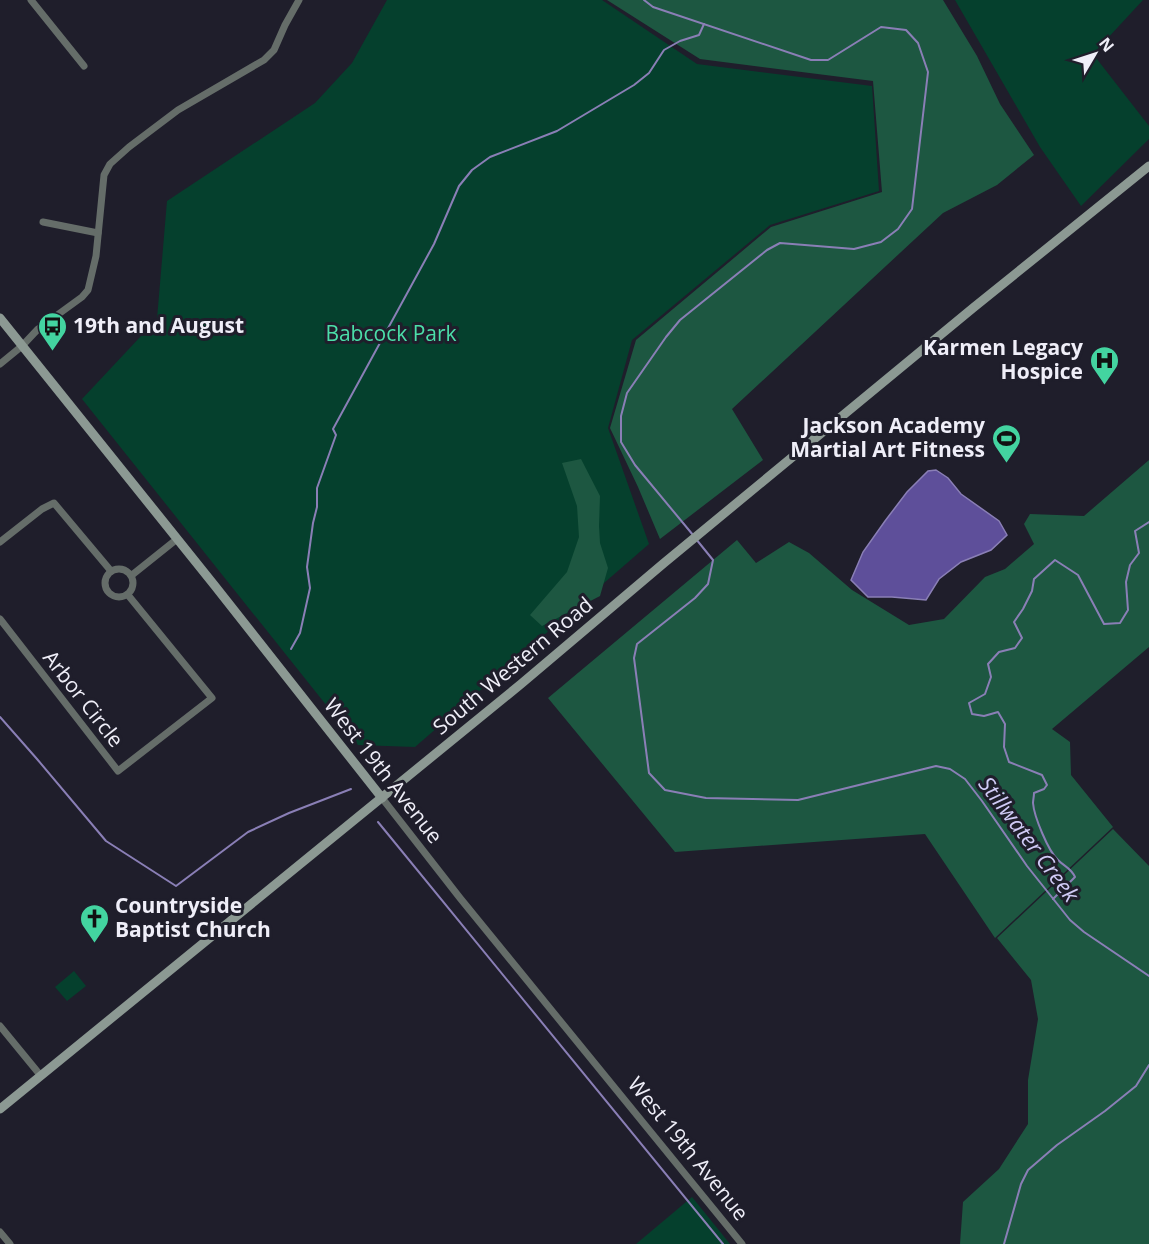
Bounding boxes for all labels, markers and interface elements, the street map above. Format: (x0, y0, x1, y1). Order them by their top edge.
north arrow (1065, 24, 1125, 84)
text: N (1094, 33, 1119, 57)
bus stop icon: 19th and August (36, 310, 68, 352)
place label: 19th and August (73, 311, 244, 339)
park label: Babcock Park (325, 319, 457, 347)
place label: Karmen Legacy Hospice (923, 333, 1083, 385)
hospital icon: Karmen Legacy Hospice (1088, 344, 1120, 386)
place label: Jackson Academy Martial Art Fitness (790, 411, 985, 463)
sports icon: Jackson Academy Martial Art Fitness (990, 422, 1022, 464)
street label: South Western Road (427, 590, 598, 740)
street label: Arbor Circle (37, 644, 130, 753)
street label: West 19th Avenue (318, 692, 449, 849)
water label: Stillwater Creek (973, 769, 1088, 908)
place label: Countryside Baptist Church (115, 891, 271, 943)
church icon: Countryside Baptist Church (78, 902, 110, 944)
street label: West 19th Avenue (622, 1071, 755, 1226)

